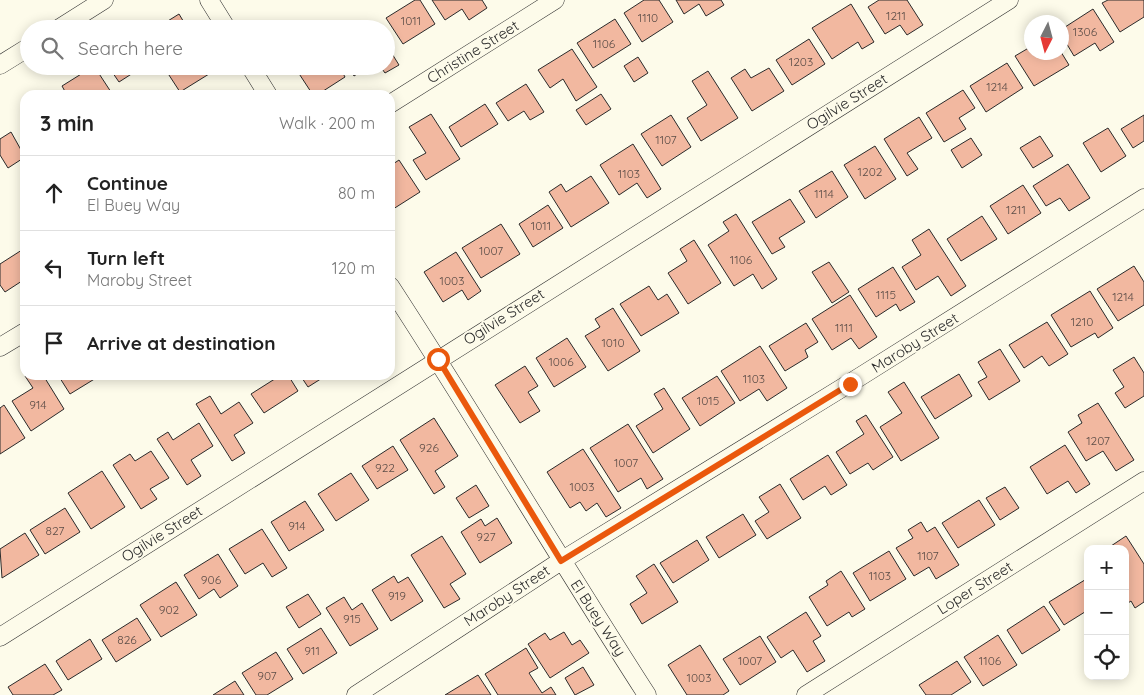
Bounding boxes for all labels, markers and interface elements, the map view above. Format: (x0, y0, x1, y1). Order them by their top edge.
house number: 1211 (886, 8, 906, 23)
house number: 1110 (638, 10, 658, 25)
house number: 1011 (401, 13, 421, 28)
north arrow (1024, 15, 1069, 60)
street label: Christine Street (423, 16, 522, 87)
search box (20, 20, 395, 75)
house number: 1306 (1073, 24, 1098, 39)
icon: search (38, 34, 66, 62)
text: Search here (78, 36, 183, 60)
house number: 1106 (593, 36, 616, 51)
house number: 1203 (789, 54, 813, 69)
street label: Ogilvie Street (803, 69, 891, 134)
house number: 1214 (986, 79, 1008, 94)
text: 3 min (40, 110, 94, 136)
text: Walk · 200 m (279, 113, 375, 133)
house number: 1107 (655, 132, 677, 147)
house number: 1202 (858, 164, 883, 179)
house number: 1103 (618, 166, 640, 181)
text: Continue (87, 171, 168, 195)
icon: ahead (40, 179, 68, 207)
text: 80 m (338, 183, 375, 203)
house number: 1114 (814, 186, 834, 201)
text: El Buey Way (87, 195, 180, 215)
house number: 1211 (1006, 202, 1026, 217)
house number: 1011 (531, 218, 551, 233)
house number: 1007 (479, 243, 503, 258)
text: Turn left (87, 246, 165, 270)
house number: 1106 (730, 252, 753, 267)
icon: left (40, 254, 68, 282)
text: 120 m (332, 258, 375, 278)
text: Maroby Street (87, 270, 192, 290)
house number: 1003 (439, 273, 465, 288)
street label: Ogilvie Street (460, 284, 548, 349)
house number: 1115 (876, 287, 896, 302)
house number: 1214 (1112, 289, 1134, 304)
street label: Maroby Street (868, 308, 962, 377)
house number: 1210 (1071, 314, 1093, 329)
house number: 1111 (835, 320, 853, 335)
icon: arrive (40, 329, 68, 357)
text: Arrive at destination (87, 331, 276, 355)
house number: 1010 (601, 335, 625, 350)
route start (427, 348, 450, 371)
house number: 1006 (548, 354, 574, 369)
house number: 1103 (743, 371, 765, 386)
route end (839, 373, 862, 396)
house number: 1015 (697, 393, 719, 408)
house number: 914 (29, 397, 47, 412)
house number: 1207 (1086, 433, 1110, 448)
house number: 926 (419, 440, 439, 455)
house number: 1007 (614, 455, 638, 470)
house number: 922 (375, 460, 395, 475)
house number: 1003 (569, 479, 595, 494)
street label: Ogilvie Street (118, 501, 206, 566)
house number: 914 (288, 518, 306, 533)
house number: 827 (45, 523, 65, 538)
house number: 927 (476, 529, 496, 544)
map controls (1084, 545, 1129, 680)
button: + (1084, 545, 1129, 590)
house number: 1107 (917, 548, 939, 563)
street label: Loper Street (933, 557, 1016, 618)
street label: Maroby Street (460, 561, 553, 630)
house number: 1103 (869, 568, 891, 583)
house number: 906 (201, 572, 222, 587)
street label: El Buey Way (567, 576, 630, 660)
house number: 919 (388, 588, 406, 603)
button: − (1084, 590, 1129, 635)
house number: 902 (159, 602, 180, 617)
house number: 915 (343, 611, 361, 626)
house number: 826 (117, 632, 137, 647)
button: locate (1084, 635, 1129, 680)
house number: 911 (304, 643, 320, 658)
house number: 1007 (738, 653, 762, 668)
house number: 1106 (979, 653, 1002, 668)
house number: 907 (257, 668, 277, 683)
house number: 1003 (686, 670, 712, 685)

